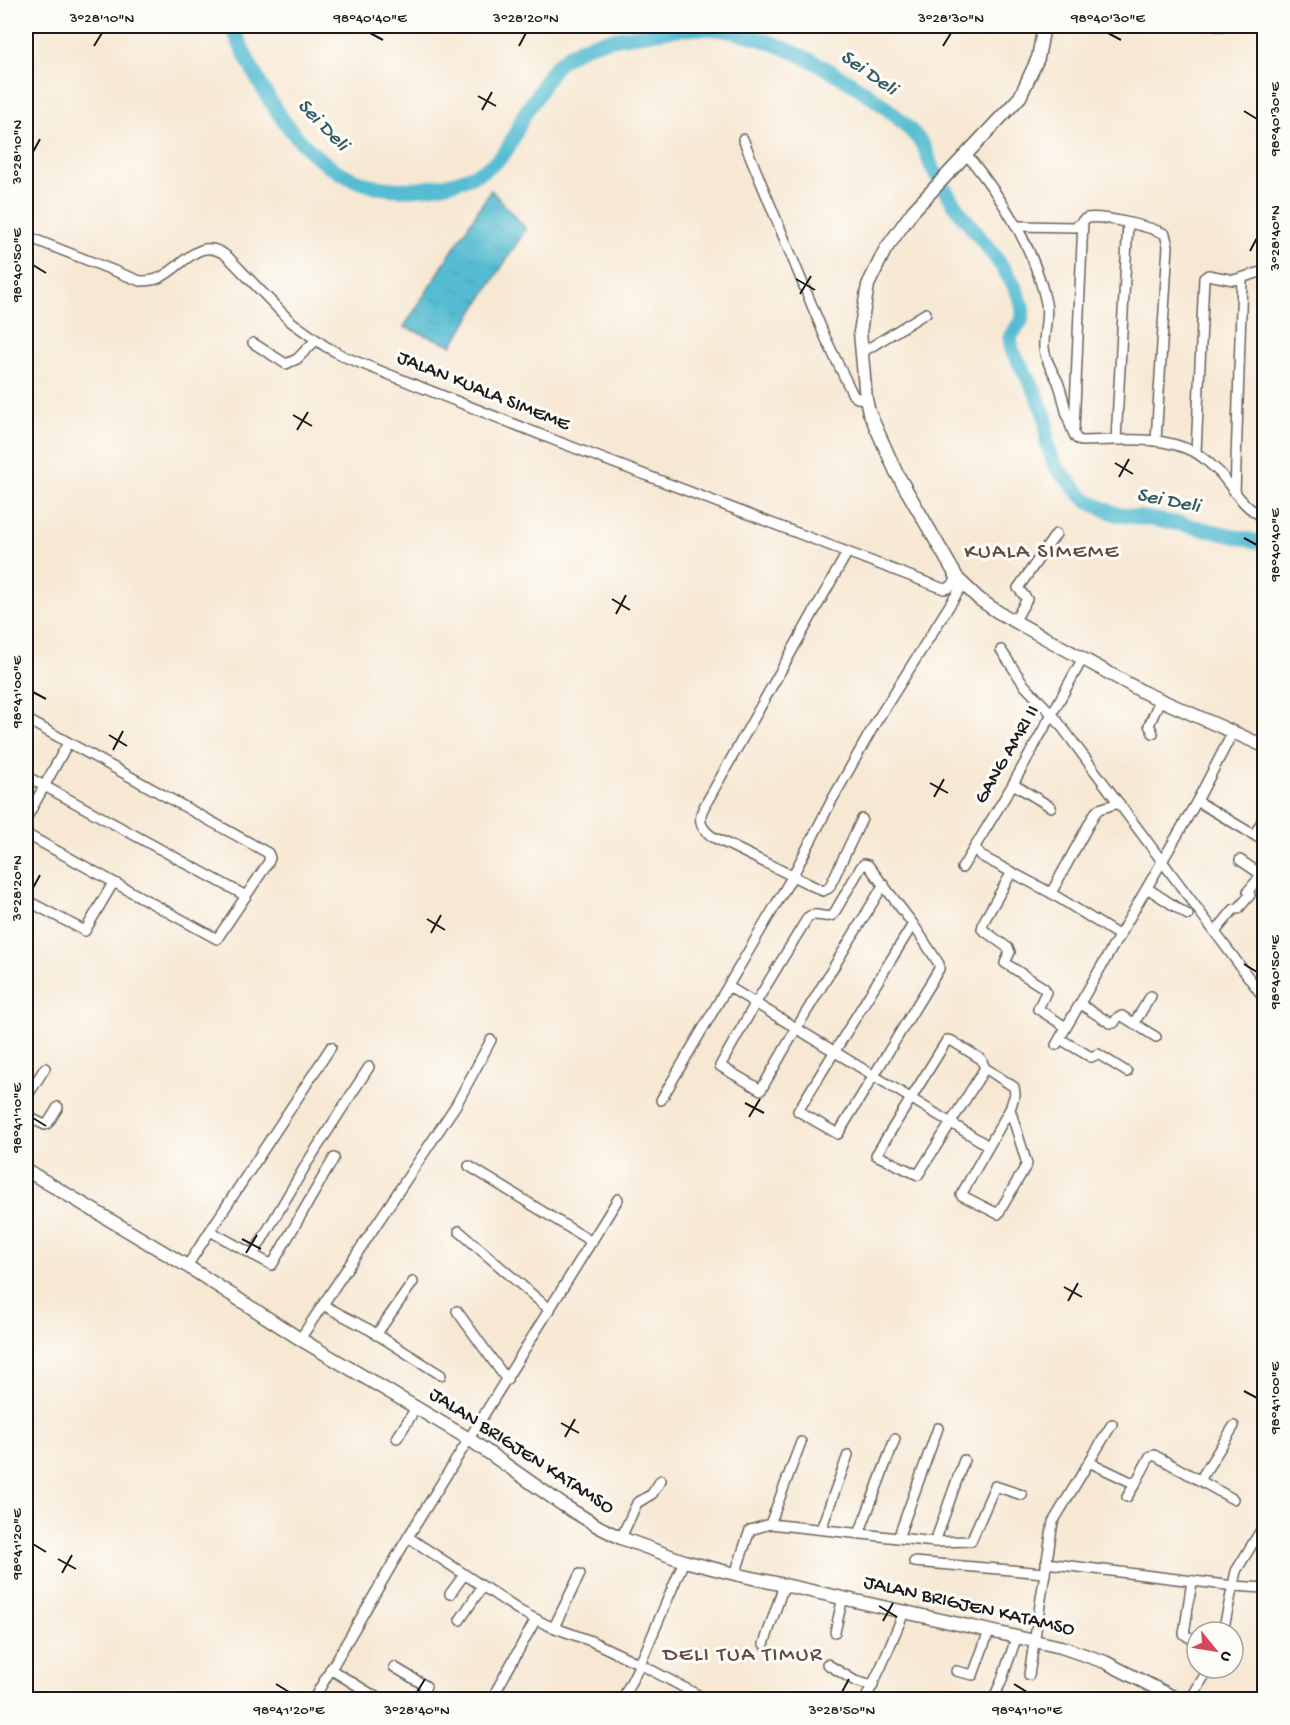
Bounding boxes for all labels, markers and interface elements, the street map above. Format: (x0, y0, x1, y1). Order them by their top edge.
text: 3°28'10"N (69, 10, 134, 28)
text: 98°40'40"E (332, 10, 407, 28)
text: 3°28'20"N (492, 10, 559, 28)
text: 3°28'30"N (917, 10, 984, 28)
text: 98°40'30"E (1070, 10, 1146, 28)
water label: Sei Deli (835, 45, 903, 104)
text: 98°40'30"E (1267, 81, 1285, 157)
water label: Sei Deli (291, 94, 355, 159)
text: 3°28'10"N (9, 120, 27, 185)
text: 3°28'40"N (1267, 205, 1285, 272)
text: 98°40'50"E (9, 227, 27, 303)
street label: JALAN KUALA SIMEME (393, 347, 574, 438)
water label: Sei Deli (1134, 484, 1204, 521)
text: 98°40'40"E (1267, 508, 1285, 583)
district label: KUALA SIMEME (964, 540, 1120, 566)
text: 98°41'00"E (9, 655, 27, 729)
street label: GANG AMRI II (971, 702, 1045, 808)
text: 3°28'20"N (9, 855, 27, 922)
text: 98°40'50"E (1267, 934, 1285, 1010)
text: 98°41'10"E (9, 1083, 27, 1154)
text: 98°41'00"E (1267, 1361, 1285, 1435)
street label: JALAN BRIGJEN KATAMSO (424, 1384, 618, 1520)
text: 98°41'20"E (9, 1508, 27, 1580)
street label: JALAN BRIGJEN KATAMSO (861, 1572, 1077, 1642)
north arrow (1185, 1620, 1245, 1680)
district label: DELI TUA TIMUR (661, 1643, 823, 1669)
text: U (1214, 1647, 1235, 1665)
text: 98°41'20"E (253, 1702, 325, 1720)
text: 3°28'40"N (383, 1702, 450, 1720)
text: 3°28'50"N (808, 1702, 875, 1720)
text: 98°41'10"E (991, 1702, 1062, 1720)

